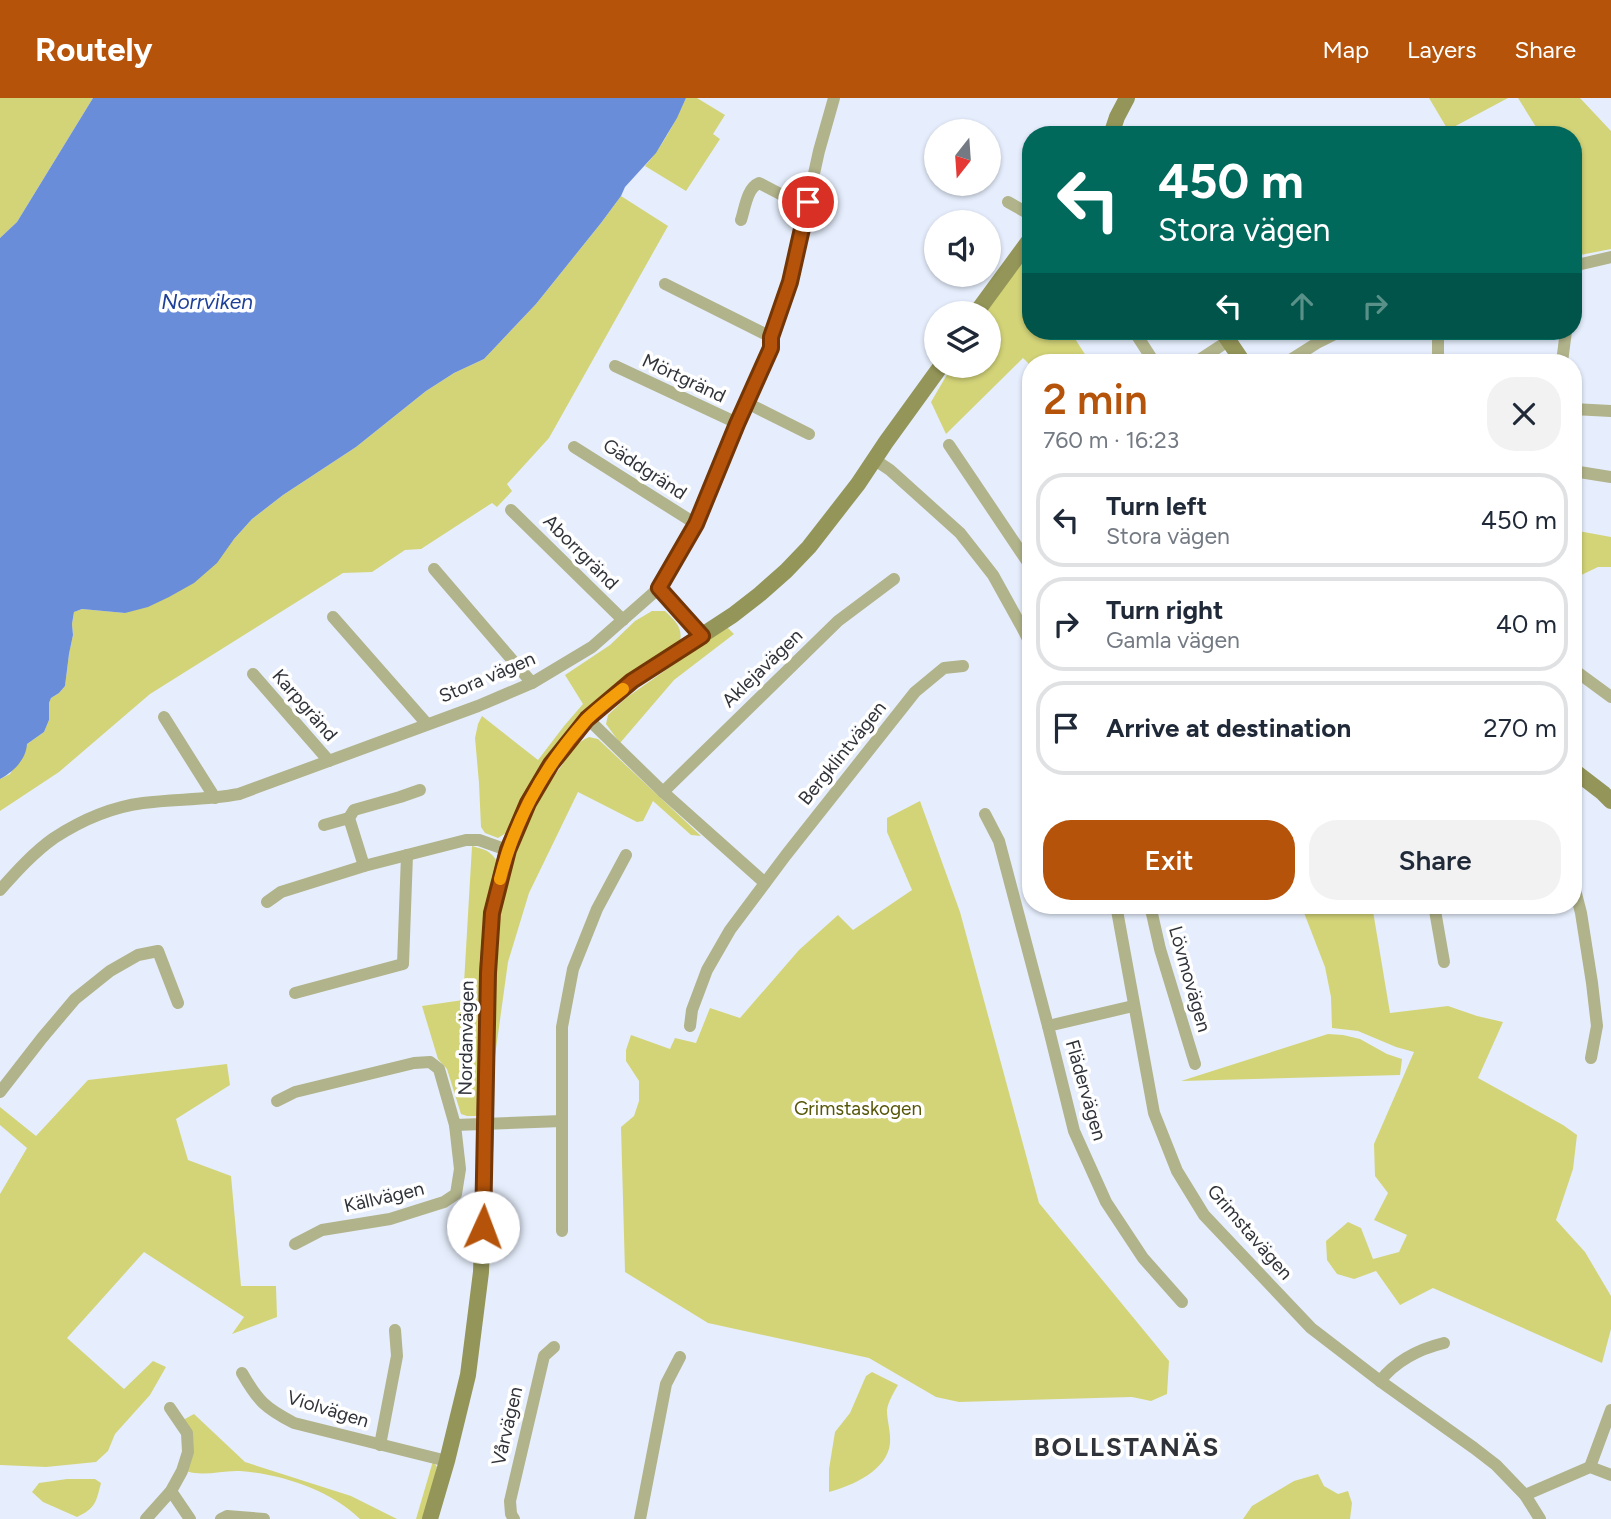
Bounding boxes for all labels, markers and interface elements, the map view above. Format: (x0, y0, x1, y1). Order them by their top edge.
text: Routely (35, 30, 153, 69)
text: Map (1322, 35, 1369, 64)
text: Layers (1407, 35, 1476, 64)
text: Share (1514, 35, 1576, 64)
north arrow (924, 119, 1001, 196)
map controls (924, 119, 1001, 378)
text: 450 m (1158, 151, 1304, 210)
icon: left (1043, 154, 1134, 245)
pin (778, 172, 838, 232)
icon: arrive (789, 183, 827, 221)
button: sound (924, 210, 1001, 287)
text: Stora vägen (1158, 211, 1330, 249)
icon: left (1210, 287, 1248, 325)
icon: ahead (1283, 287, 1321, 325)
icon: right (1356, 287, 1394, 325)
water label: Norrviken (161, 289, 253, 314)
button: layers (924, 301, 1001, 378)
street label: Mörtgränd (639, 349, 729, 407)
text: 2 min (1043, 374, 1148, 425)
button: close (1487, 377, 1561, 451)
text: 760 m · 16:23 (1043, 426, 1179, 454)
street label: Gäddgränd (599, 433, 691, 505)
text: Turn left (1106, 490, 1207, 522)
icon: left (1047, 501, 1085, 539)
text: 450 m (1481, 504, 1557, 536)
street label: Aborrgränd (539, 510, 623, 594)
text: Stora vägen (1106, 522, 1230, 550)
text: Turn right (1106, 594, 1223, 626)
icon: right (1047, 605, 1085, 643)
text: 40 m (1496, 608, 1557, 640)
street label: Aklejavägen (717, 624, 807, 712)
text: Gamla vägen (1106, 626, 1240, 654)
street label: Stora vägen (435, 646, 539, 708)
street label: Karpgränd (268, 664, 342, 746)
street label: Bergklintvägen (793, 696, 891, 810)
icon: arrive (1047, 709, 1085, 747)
text: Arrive at destination (1106, 712, 1351, 744)
text: 270 m (1483, 712, 1557, 744)
button: Exit (1043, 820, 1295, 900)
button: Share (1309, 820, 1561, 900)
street label: Lövmovägen (1164, 923, 1216, 1035)
street label: Nordanvägen (453, 980, 479, 1096)
street label: Flädervägen (1061, 1037, 1111, 1143)
park label: Grimstaskogen (794, 1097, 922, 1120)
street label: Källvägen (342, 1177, 426, 1217)
street label: Grimstavägen (1202, 1180, 1298, 1284)
position arrow (446, 1190, 520, 1264)
street label: Vårvägen (487, 1384, 527, 1468)
street label: Violvägen (284, 1386, 372, 1432)
district label: BOLLSTANÄS (1034, 1431, 1220, 1463)

